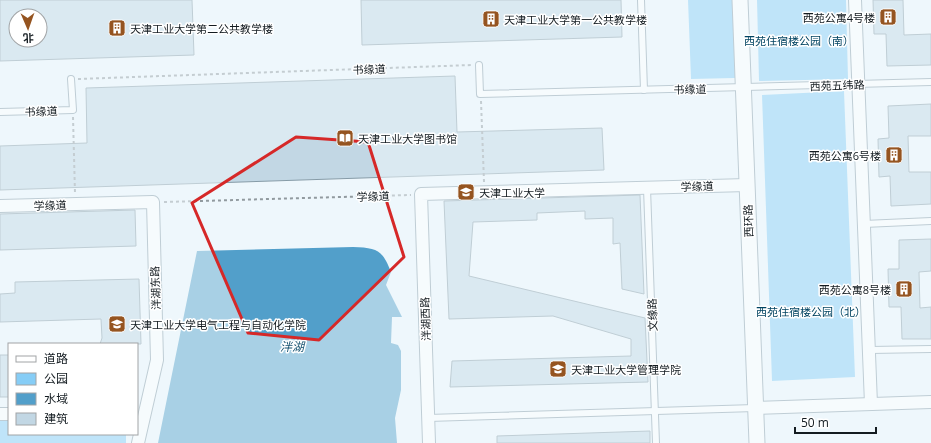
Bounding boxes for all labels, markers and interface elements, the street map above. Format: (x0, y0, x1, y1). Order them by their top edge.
building icon: 西苑公寓4号楼 (878, 7, 898, 27)
north arrow (8, 8, 48, 48)
building icon: 天津工业大学第一公共教学楼 (481, 9, 501, 29)
place label: 西苑公寓4号楼 (803, 10, 875, 25)
place label: 天津工业大学第一公共教学楼 (504, 12, 647, 27)
building icon: 天津工业大学第二公共教学楼 (107, 18, 127, 38)
place label: 天津工业大学第二公共教学楼 (130, 21, 273, 36)
text: 北 (23, 31, 34, 46)
park label: 西苑住宿楼公园（南） (744, 33, 854, 48)
street label: 书缘道 (352, 61, 386, 77)
street label: 西苑五纬路 (809, 77, 865, 93)
street label: 书缘道 (673, 81, 707, 97)
street label: 书缘道 (24, 103, 58, 119)
library icon: 天津工业大学图书馆 (335, 128, 355, 148)
place label: 天津工业大学图书馆 (358, 131, 457, 146)
building icon: 西苑公寓6号楼 (884, 145, 904, 165)
place label: 西苑公寓6号楼 (809, 148, 881, 163)
street label: 学缘道 (680, 178, 714, 194)
school or university icon: 天津工业大学 (456, 182, 476, 202)
place label: 天津工业大学 (479, 185, 545, 200)
street label: 学缘道 (356, 188, 390, 204)
street label: 学缘道 (33, 197, 67, 213)
street label: 西环路 (740, 204, 756, 238)
street label: 泮湖东路 (147, 266, 163, 310)
building icon: 西苑公寓8号楼 (894, 279, 914, 299)
place label: 西苑公寓8号楼 (819, 282, 891, 297)
street label: 泮湖西路 (417, 297, 433, 341)
street label: 文缘路 (644, 298, 660, 332)
park label: 西苑住宿楼公园（北） (756, 304, 866, 319)
school or university icon: 天津工业大学电气工程与自动化学院 (107, 314, 127, 334)
place label: 天津工业大学电气工程与自动化学院 (130, 317, 306, 332)
water label: 泮湖 (280, 338, 306, 355)
legend (8, 343, 138, 435)
text: 道路 (44, 350, 68, 367)
school or university icon: 天津工业大学管理学院 (548, 359, 568, 379)
place label: 天津工业大学管理学院 (571, 362, 681, 377)
text: 公园 (44, 370, 68, 387)
text: 水域 (44, 390, 68, 407)
scale bar (795, 409, 876, 435)
text: 建筑 (44, 410, 68, 427)
text: 50 m (801, 414, 829, 431)

